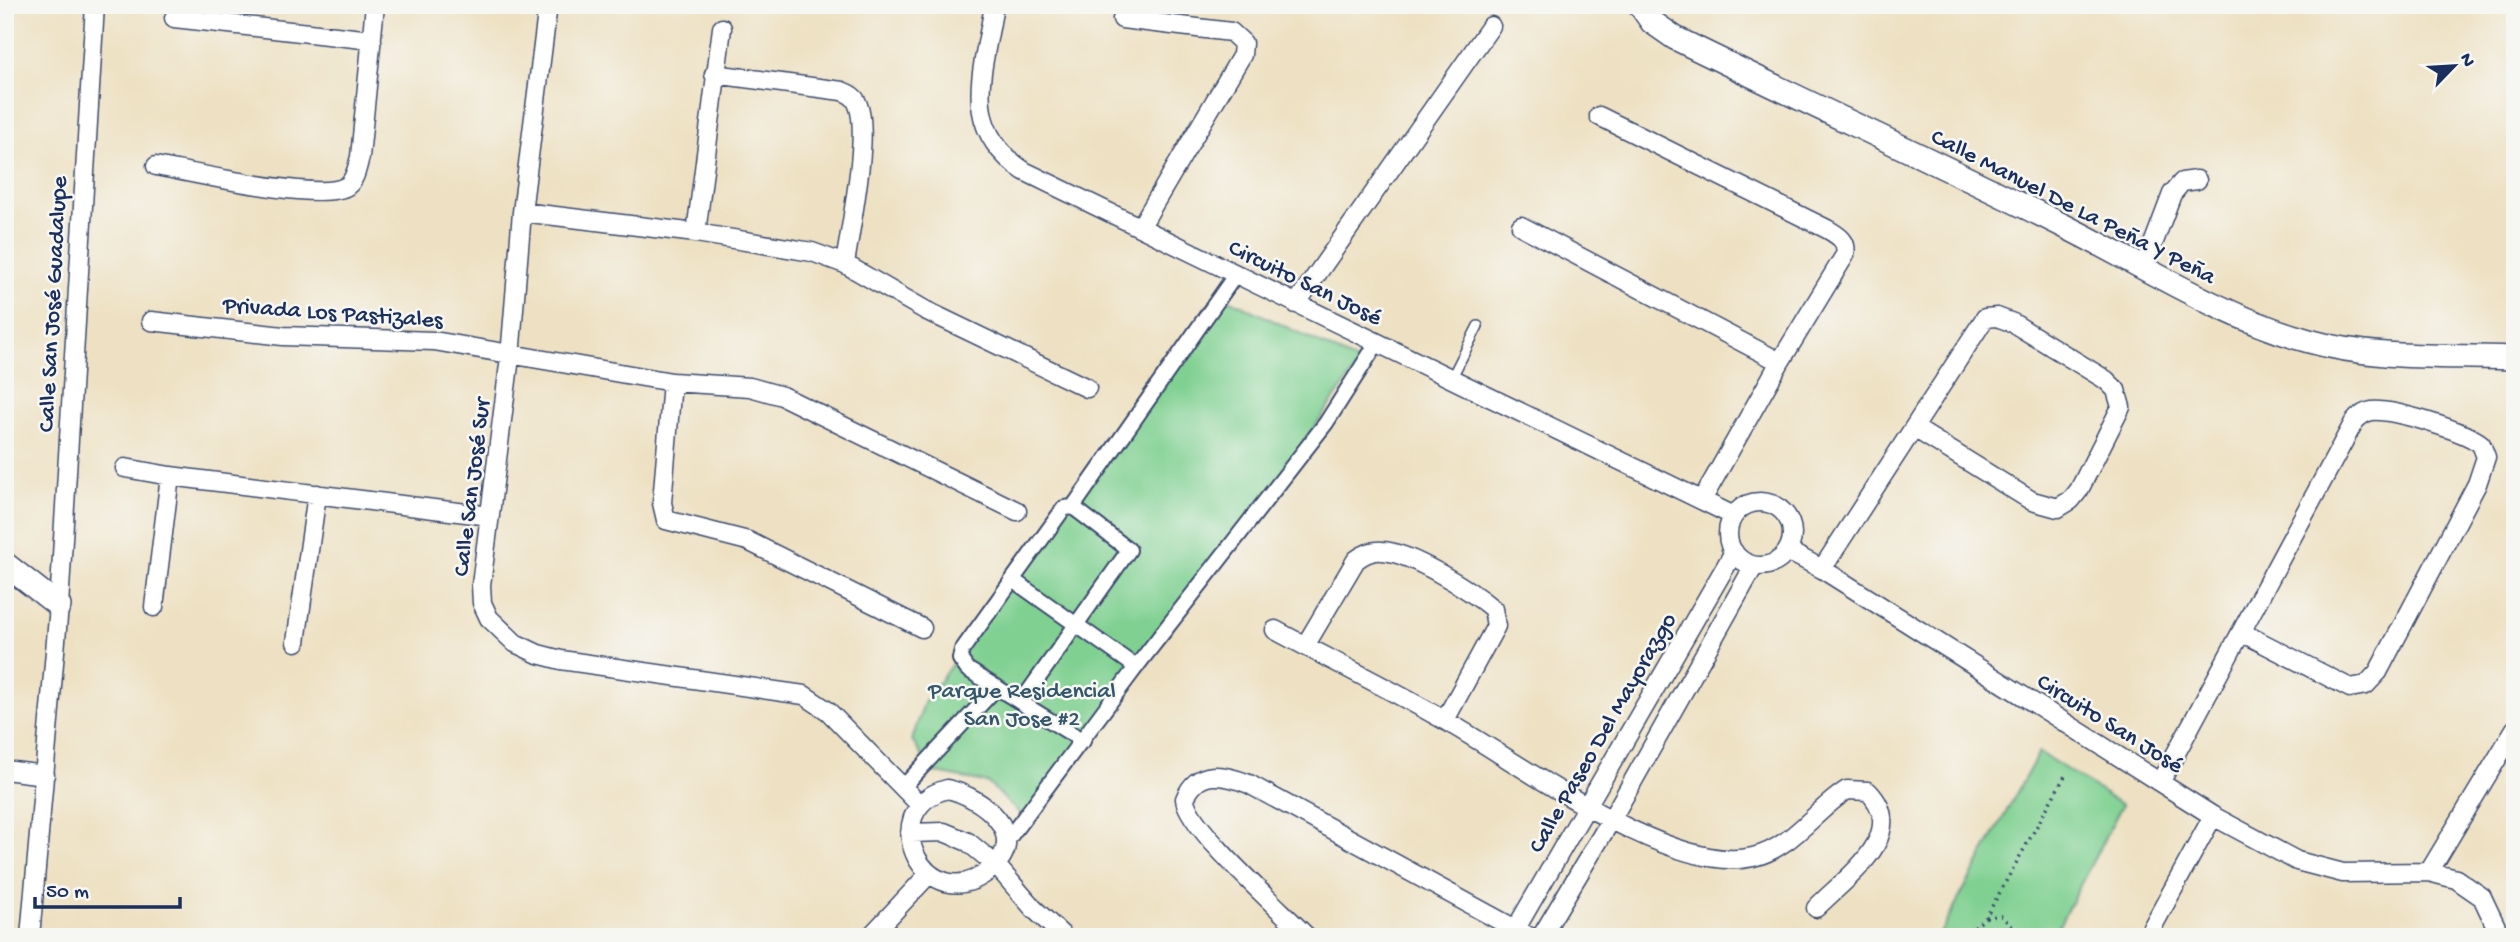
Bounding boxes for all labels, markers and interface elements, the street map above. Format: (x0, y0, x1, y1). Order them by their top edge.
north arrow (2418, 32, 2488, 102)
text: N (2453, 50, 2479, 71)
street label: Calle Manuel De La Peña Y Peña (1925, 124, 2220, 293)
street label: Calle San José Guadalupe (33, 175, 76, 433)
street label: Circuito San José (1223, 234, 1387, 334)
street label: Privada Los Pastizales (221, 292, 445, 337)
street label: Calle San José Sur (448, 394, 499, 578)
street label: Calle Paseo Del Mayorazgo (1523, 608, 1685, 859)
street label: Circuito San José (2031, 668, 2188, 782)
park label: Parque Residencial San Jose #2 (927, 678, 1116, 735)
scale bar (35, 865, 180, 909)
text: 50 m (46, 881, 89, 906)

